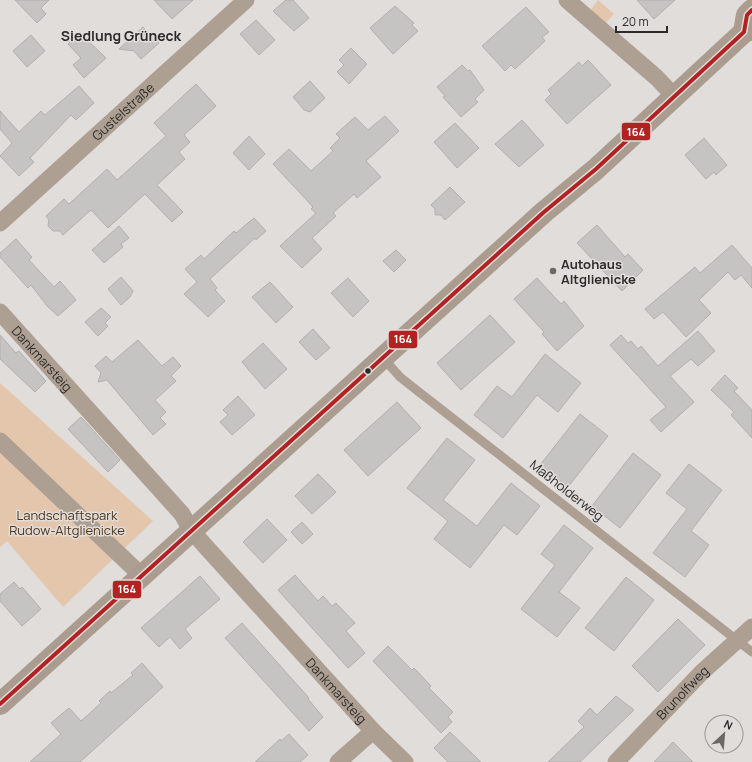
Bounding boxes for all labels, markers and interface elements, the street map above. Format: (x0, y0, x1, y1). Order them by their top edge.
scale bar (616, 8, 667, 34)
text: 20 m (622, 13, 649, 30)
district label: Siedlung Grüneck (61, 26, 182, 45)
street label: Gustelstraße (88, 78, 158, 145)
line badge: 164 (621, 122, 651, 141)
text: 164 (627, 124, 645, 139)
place label: Autohaus Altglienicke (561, 255, 636, 288)
marker: Autohaus Altglienicke (548, 266, 558, 276)
street label: Dankmarsteig (8, 322, 77, 396)
line badge: 164 (388, 330, 418, 349)
text: 164 (394, 331, 412, 346)
unlabelled marker (363, 366, 373, 376)
street label: Maßholderweg (526, 455, 608, 525)
park label: Landschaftspark Rudow-Altglienicke (9, 506, 125, 539)
line badge: 164 (112, 580, 142, 599)
text: 164 (118, 581, 136, 596)
street label: Dankmarsteig (302, 654, 371, 727)
street label: Brunolfweg (652, 661, 712, 724)
north arrow (704, 714, 744, 754)
text: N (722, 716, 736, 733)

